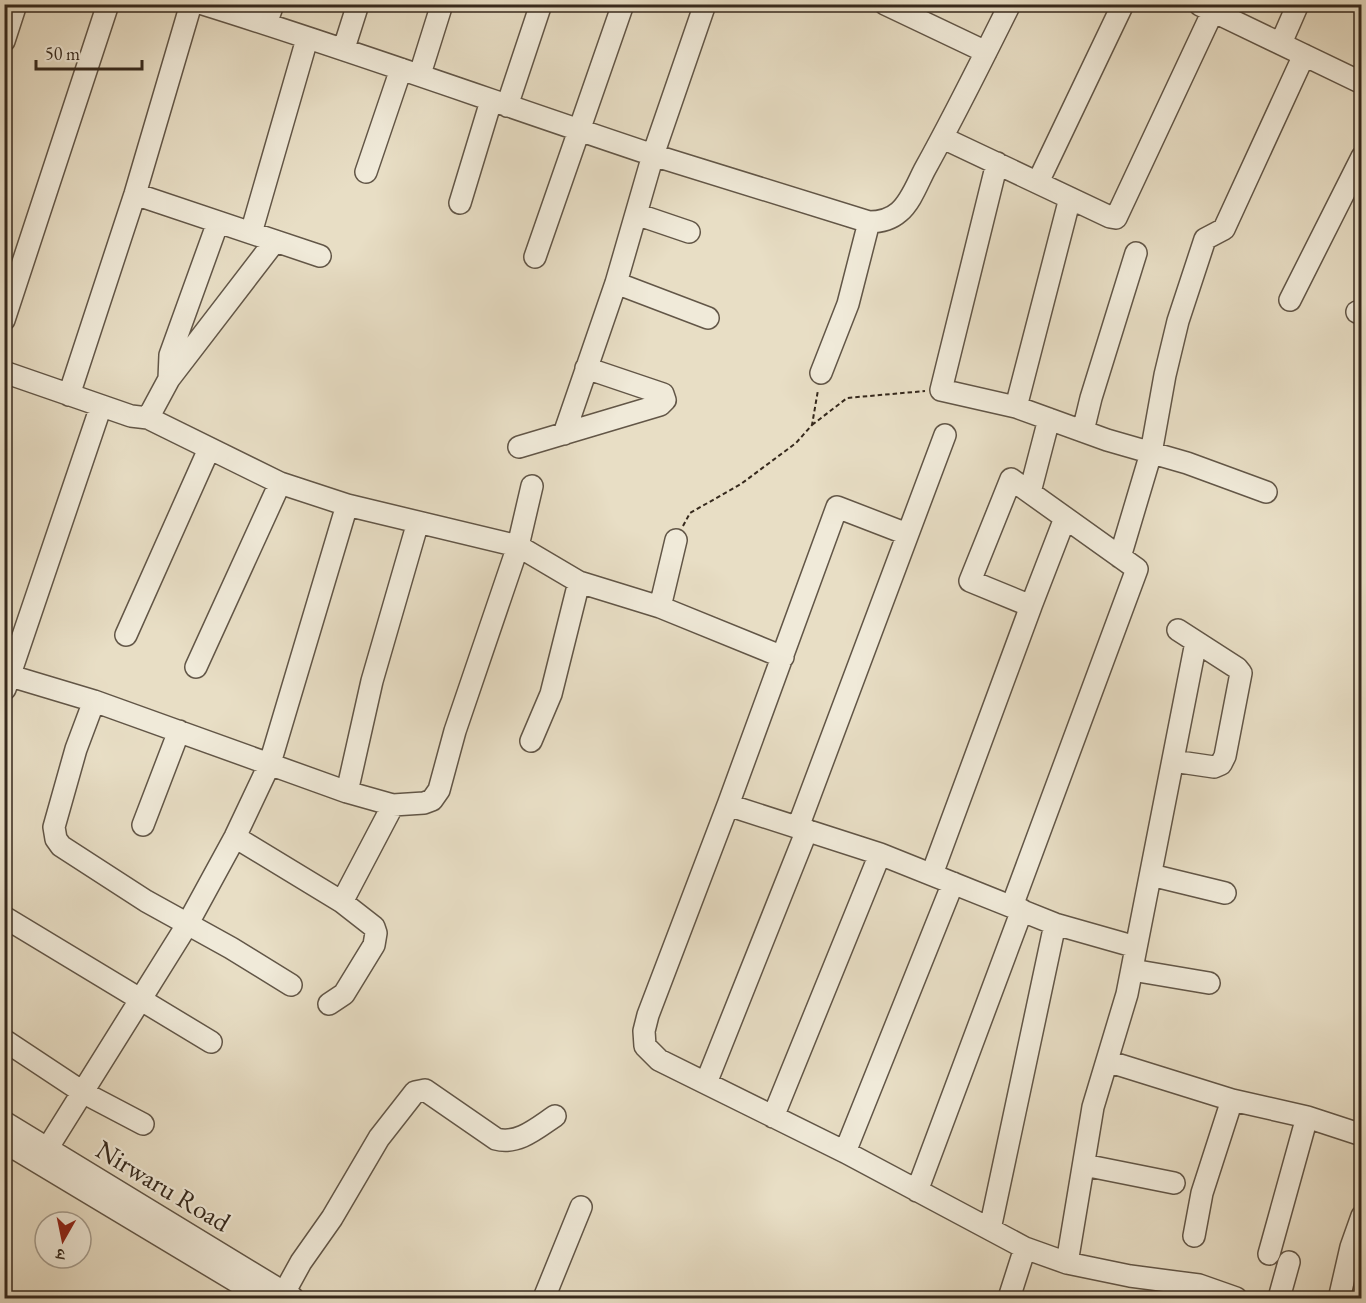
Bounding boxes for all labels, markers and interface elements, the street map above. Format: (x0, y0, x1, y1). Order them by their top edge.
scale bar (36, 33, 142, 71)
text: 50 m (45, 42, 80, 65)
street label: Nirwaru Road (90, 1132, 237, 1240)
north arrow (33, 1210, 93, 1270)
text: उ (53, 1243, 67, 1265)

